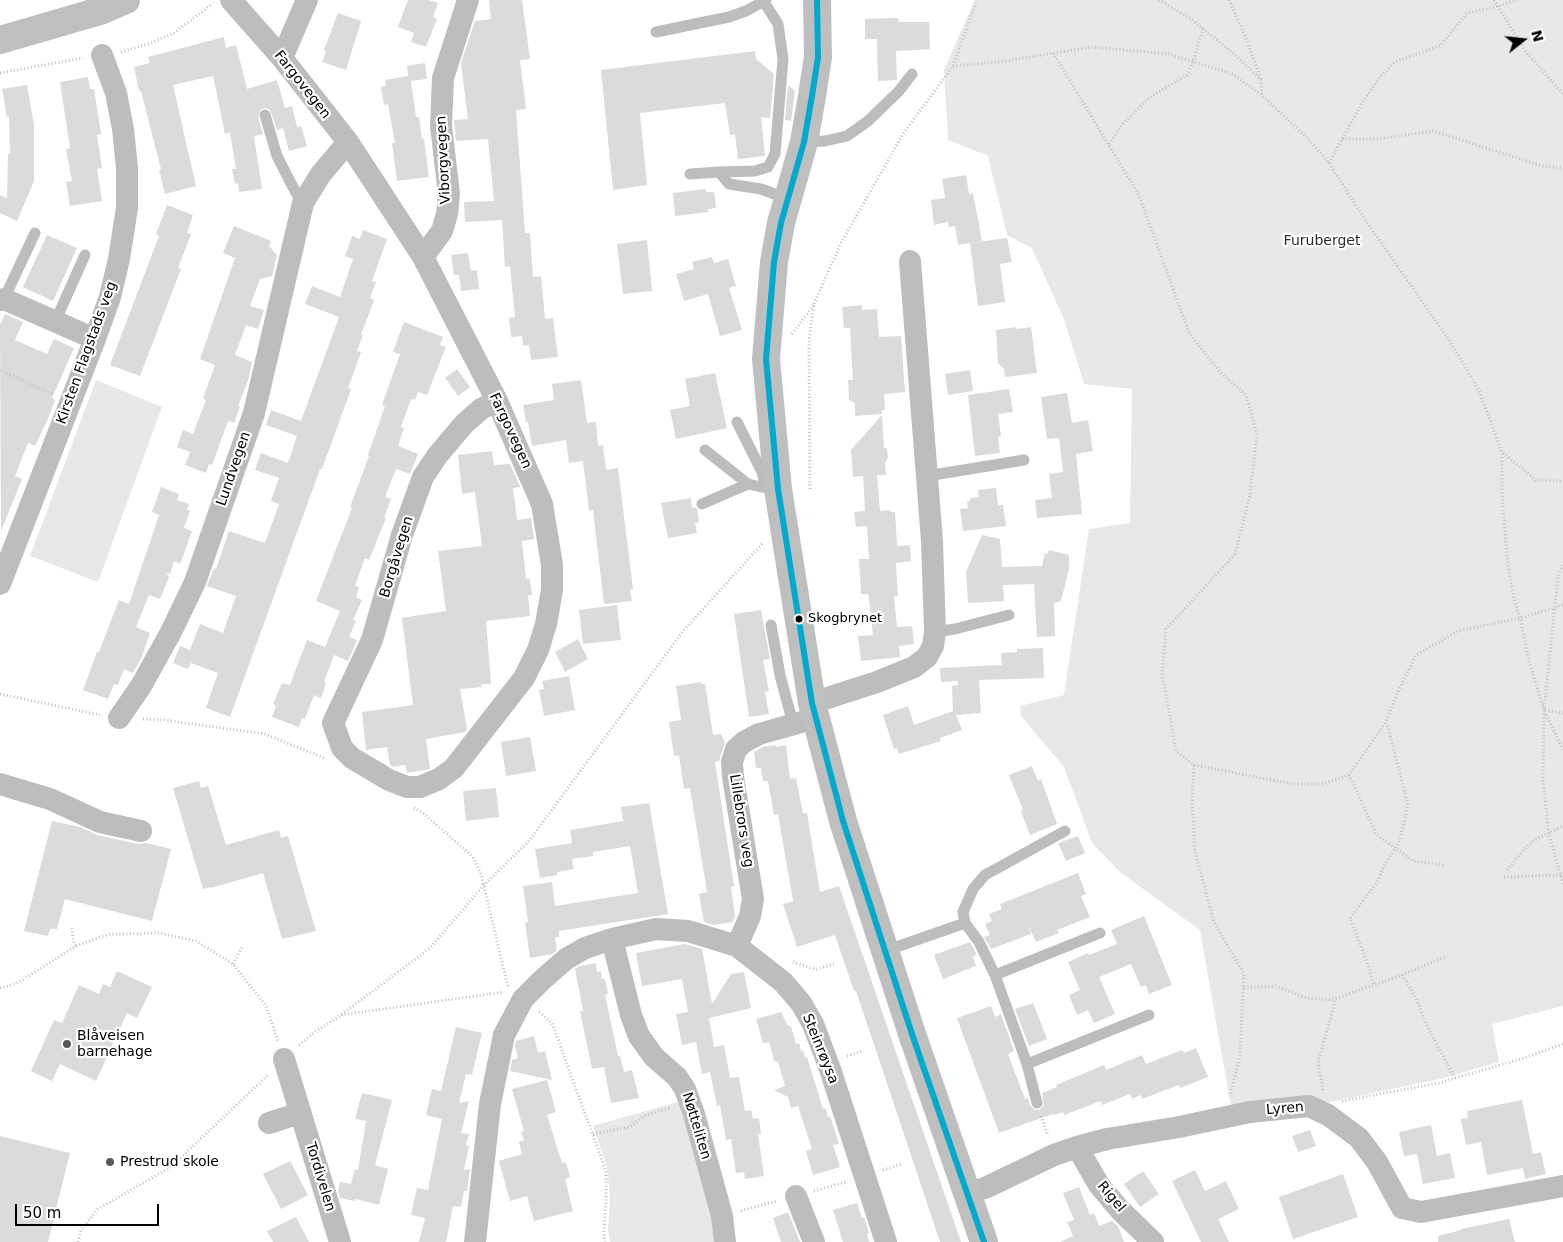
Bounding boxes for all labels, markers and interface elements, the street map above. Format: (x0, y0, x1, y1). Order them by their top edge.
north arrow (1498, 15, 1548, 65)
text: N (1528, 28, 1547, 44)
street label: Fargovegen (270, 48, 334, 122)
street label: Viborgvegen (433, 115, 455, 205)
park label: Furuberget (1284, 233, 1360, 249)
street label: Kirsten Flagstads veg (53, 279, 121, 427)
street label: Fargovegen (485, 390, 535, 472)
street label: Lundvegen (213, 430, 255, 508)
street label: Borgåvegen (377, 514, 417, 600)
place label: Skogbrynet (808, 611, 882, 627)
marker: Skogbrynet (794, 614, 804, 624)
street label: Lillebrors veg (725, 773, 757, 869)
street label: Steinrøysa (798, 1011, 842, 1087)
place label: Blåveisen barnehage (77, 1028, 152, 1060)
marker: Blåveisen barnehage (61, 1038, 73, 1050)
street label: Nøtteliten (678, 1090, 714, 1162)
street label: Lyren (1265, 1099, 1305, 1119)
street label: Tordivelen (302, 1140, 338, 1214)
place label: Prestrud skole (120, 1154, 219, 1170)
marker: Prestrud skole (104, 1156, 116, 1168)
street label: Rigel (1093, 1178, 1129, 1216)
scale bar (18, 1194, 161, 1226)
text: 50 m (23, 1204, 61, 1222)

